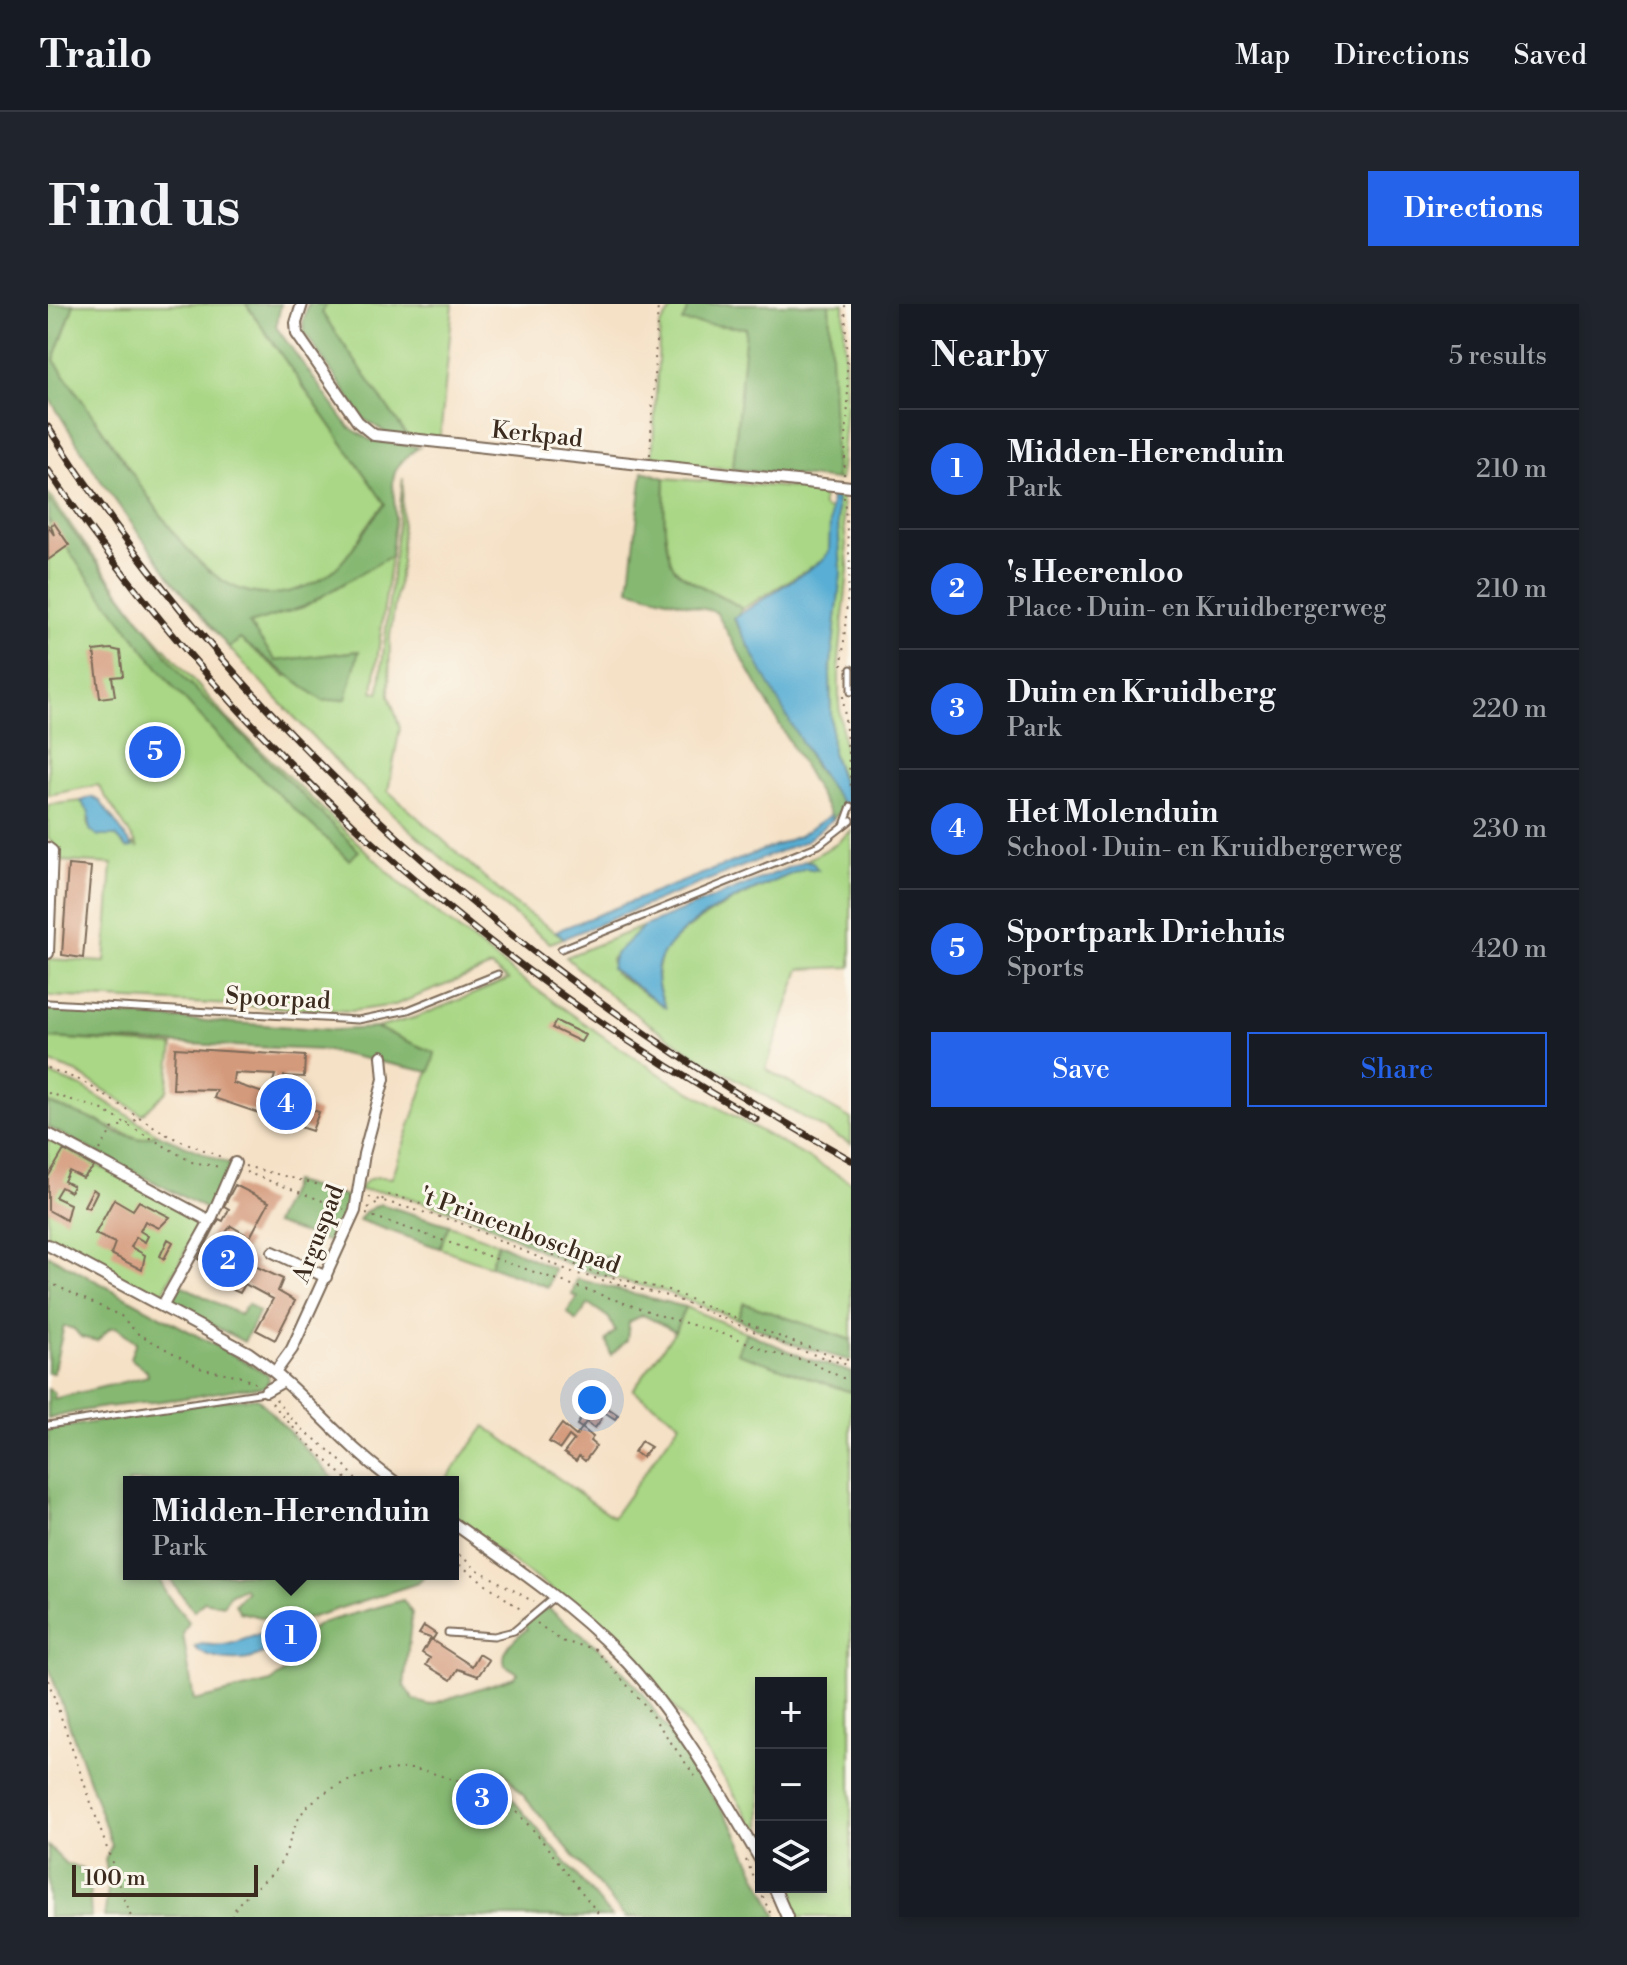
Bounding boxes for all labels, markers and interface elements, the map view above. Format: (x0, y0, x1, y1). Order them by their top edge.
text: Trailo (40, 32, 152, 79)
text: Map (1235, 38, 1290, 73)
text: Directions (1334, 38, 1469, 73)
text: Saved (1513, 38, 1587, 73)
button: Directions (1368, 171, 1579, 246)
text: Find us (48, 173, 241, 243)
text: Nearby (931, 335, 1049, 377)
text: 5 results (1449, 340, 1547, 372)
street label: Kerkpad (490, 415, 585, 455)
text: Midden-Herenduin (1007, 434, 1284, 472)
text: 1 (951, 453, 963, 485)
text: 210 m (1476, 453, 1547, 485)
text: Park (1007, 472, 1061, 504)
text: 's Heerenloo (1007, 554, 1184, 592)
text: 2 (949, 573, 965, 605)
text: 210 m (1476, 573, 1547, 605)
text: Place · Duin- en Kruidbergerweg (1007, 592, 1387, 624)
text: Duin en Kruidberg (1007, 674, 1275, 712)
text: 3 (949, 693, 965, 725)
text: 220 m (1472, 693, 1547, 725)
text: Park (1007, 712, 1061, 744)
pin: 5 (129, 722, 181, 782)
text: Het Molenduin (1007, 794, 1219, 832)
text: 4 (948, 813, 966, 845)
text: 230 m (1472, 813, 1547, 845)
text: School · Duin- en Kruidbergerweg (1007, 832, 1402, 864)
text: Sportpark Driehuis (1007, 914, 1285, 952)
text: 5 (949, 933, 965, 965)
text: 420 m (1471, 933, 1547, 965)
text: Sports (1007, 952, 1084, 984)
street label: Spoorpad (225, 981, 332, 1017)
button: Save (931, 1032, 1231, 1107)
button: Share (1247, 1032, 1547, 1107)
pin: 4 (260, 1074, 312, 1134)
street label: Arguspad (286, 1180, 352, 1288)
street label: 't Princenboschpad (416, 1181, 624, 1281)
pin: 2 (202, 1231, 254, 1291)
your location (572, 1380, 612, 1420)
popup (123, 1476, 459, 1580)
text: Midden-Herenduin (152, 1493, 430, 1531)
text: Park (152, 1531, 206, 1563)
pin: 1 (265, 1606, 317, 1666)
map controls (755, 1677, 827, 1893)
button: + (755, 1677, 827, 1749)
button: − (755, 1749, 827, 1821)
pin: 3 (456, 1769, 508, 1829)
button: layers (755, 1821, 827, 1893)
scale bar (72, 1861, 258, 1897)
text: 100 m (84, 1865, 146, 1892)

